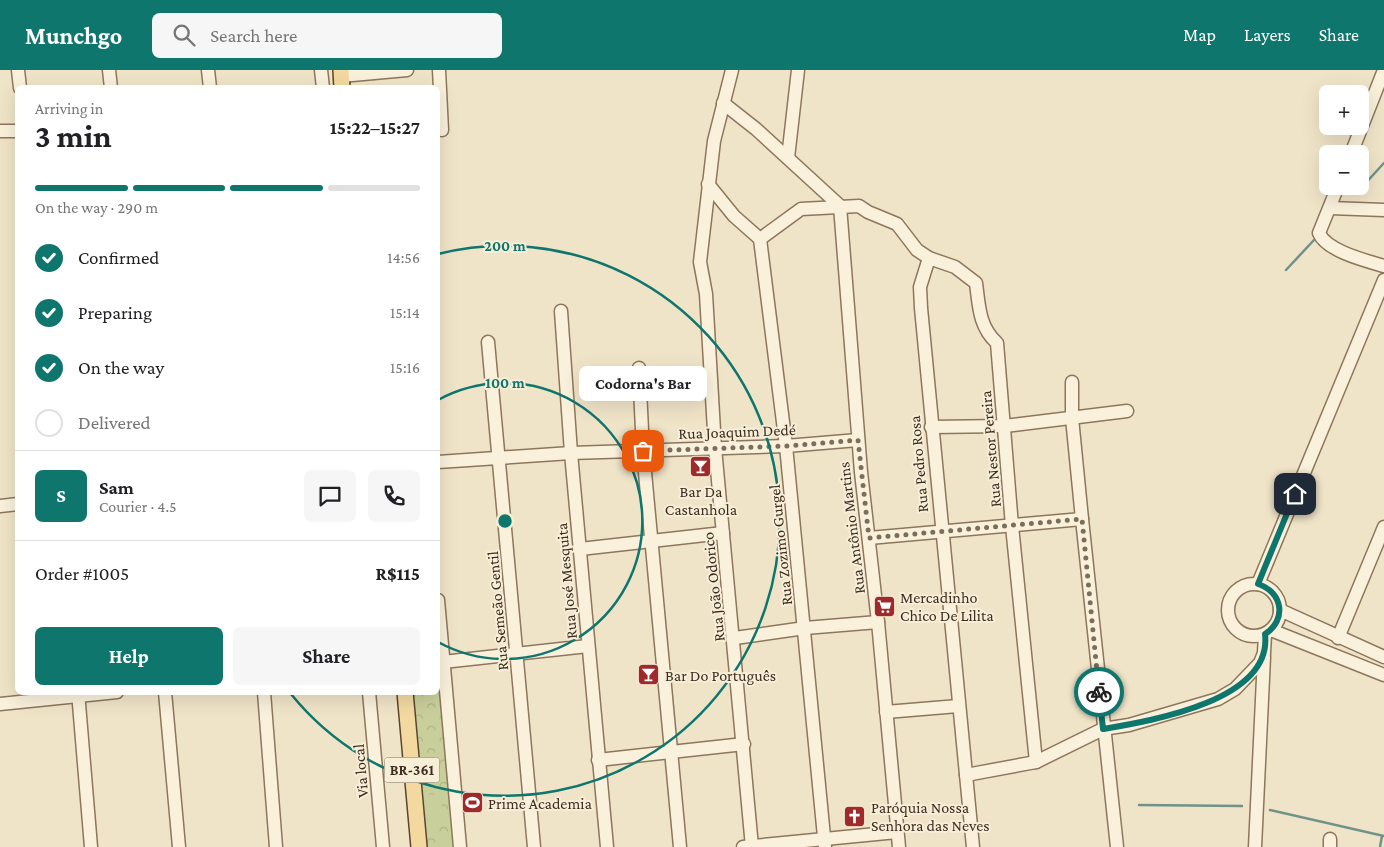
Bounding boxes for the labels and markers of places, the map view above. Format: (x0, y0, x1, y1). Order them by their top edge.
callout: Codorna's Bar (579, 366, 707, 401)
pin (622, 430, 664, 472)
bar icon: Bar Da Castanhola (689, 455, 713, 479)
pin (1274, 473, 1316, 515)
place label: Bar Da Castanhola (665, 483, 738, 518)
centre of rings (496, 512, 514, 530)
place label: Mercadinho Chico De Lilita (900, 589, 994, 624)
supermarket icon: Mercadinho Chico De Lilita (872, 594, 896, 618)
bar icon: Bar Do Português (637, 663, 661, 687)
place label: Bar Do Português (665, 667, 776, 685)
sports icon: Prime Academia (460, 791, 484, 815)
place label: Prime Academia (488, 795, 592, 812)
place label: Paróquia Nossa Senhora das Neves (871, 799, 990, 834)
church icon: Paróquia Nossa Senhora das Neves (843, 804, 867, 828)

